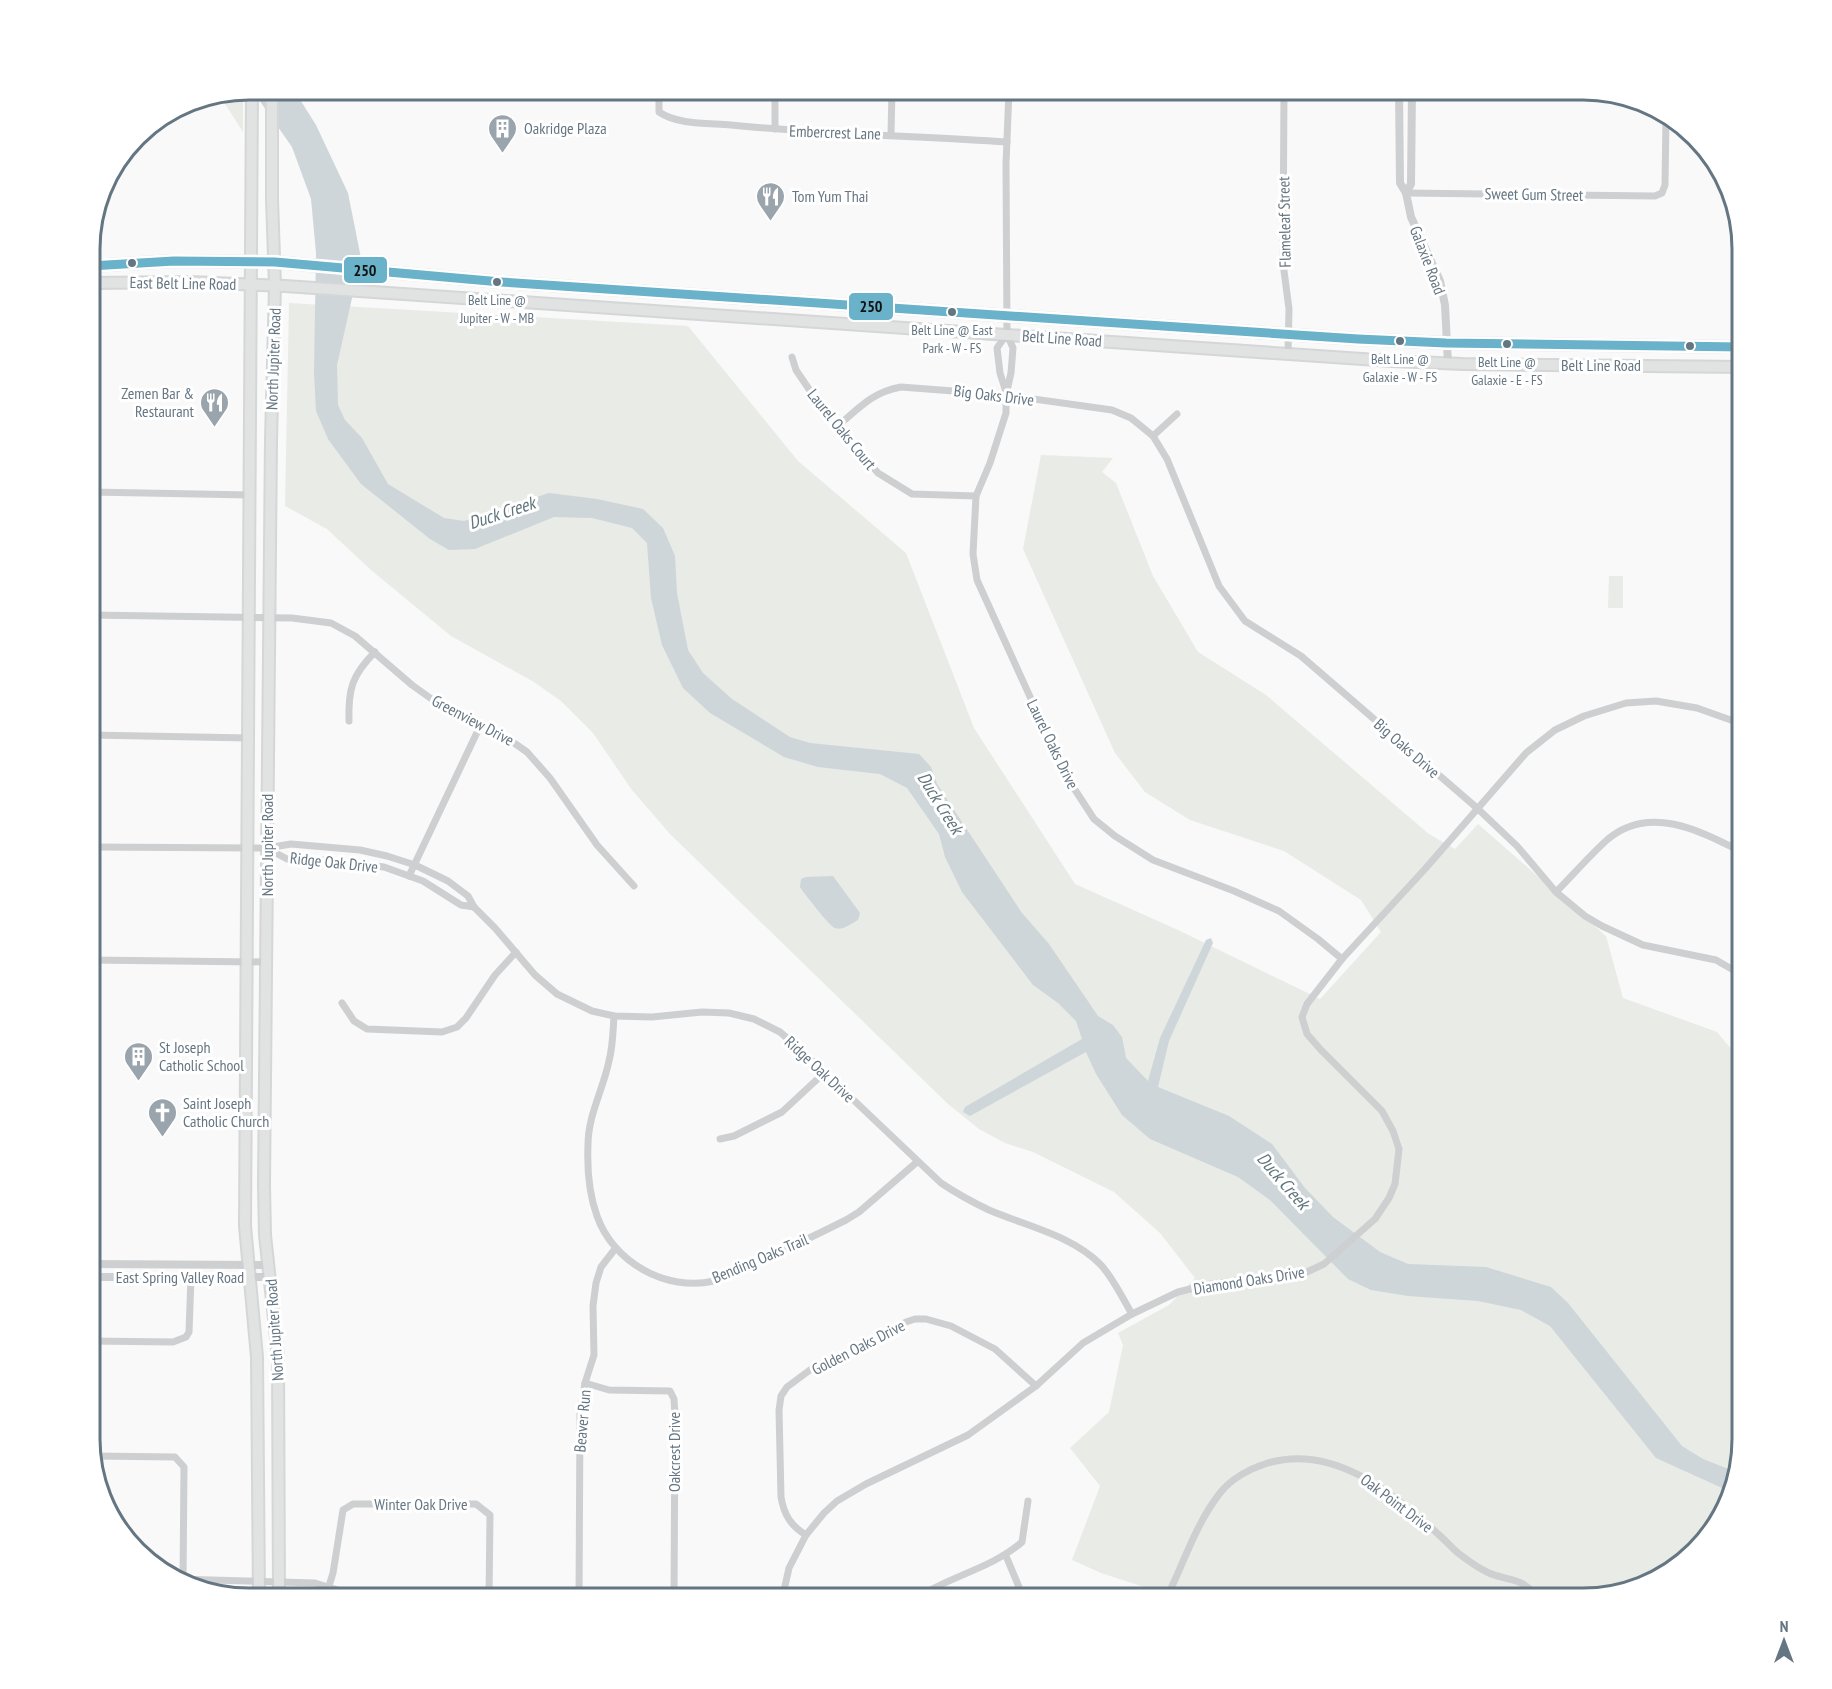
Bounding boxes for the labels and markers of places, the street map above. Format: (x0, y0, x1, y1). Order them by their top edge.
building icon: Oakridge Plaza (487, 112, 519, 154)
place label: Oakridge Plaza (524, 118, 607, 138)
restaurant icon: Tom Yum Thai (755, 180, 787, 222)
place label: Tom Yum Thai (792, 186, 869, 206)
unlabelled marker (126, 257, 138, 269)
marker: Belt Line @ Jupiter - W - MB (491, 276, 503, 288)
place label: Belt Line @ Jupiter - W - MB (459, 291, 534, 327)
marker: Belt Line @ East Park - W - FS (946, 306, 958, 318)
place label: Belt Line @ East Park - W - FS (911, 321, 993, 357)
marker: Belt Line @ Galaxie - W - FS (1394, 335, 1406, 347)
marker: Belt Line @ Galaxie - E - FS (1501, 338, 1513, 350)
unlabelled marker (1684, 340, 1696, 352)
place label: Belt Line @ Galaxie - W - FS (1363, 350, 1437, 386)
place label: Belt Line @ Galaxie - E - FS (1471, 353, 1543, 389)
place label: Zemen Bar & Restaurant (121, 383, 195, 421)
restaurant icon: Zemen Bar & Restaurant (199, 386, 231, 428)
place label: St Joseph Catholic School (159, 1037, 244, 1075)
building icon: St Joseph Catholic School (122, 1040, 154, 1082)
place label: Saint Joseph Catholic Church (183, 1093, 269, 1131)
church icon: Saint Joseph Catholic Church (146, 1096, 178, 1138)

